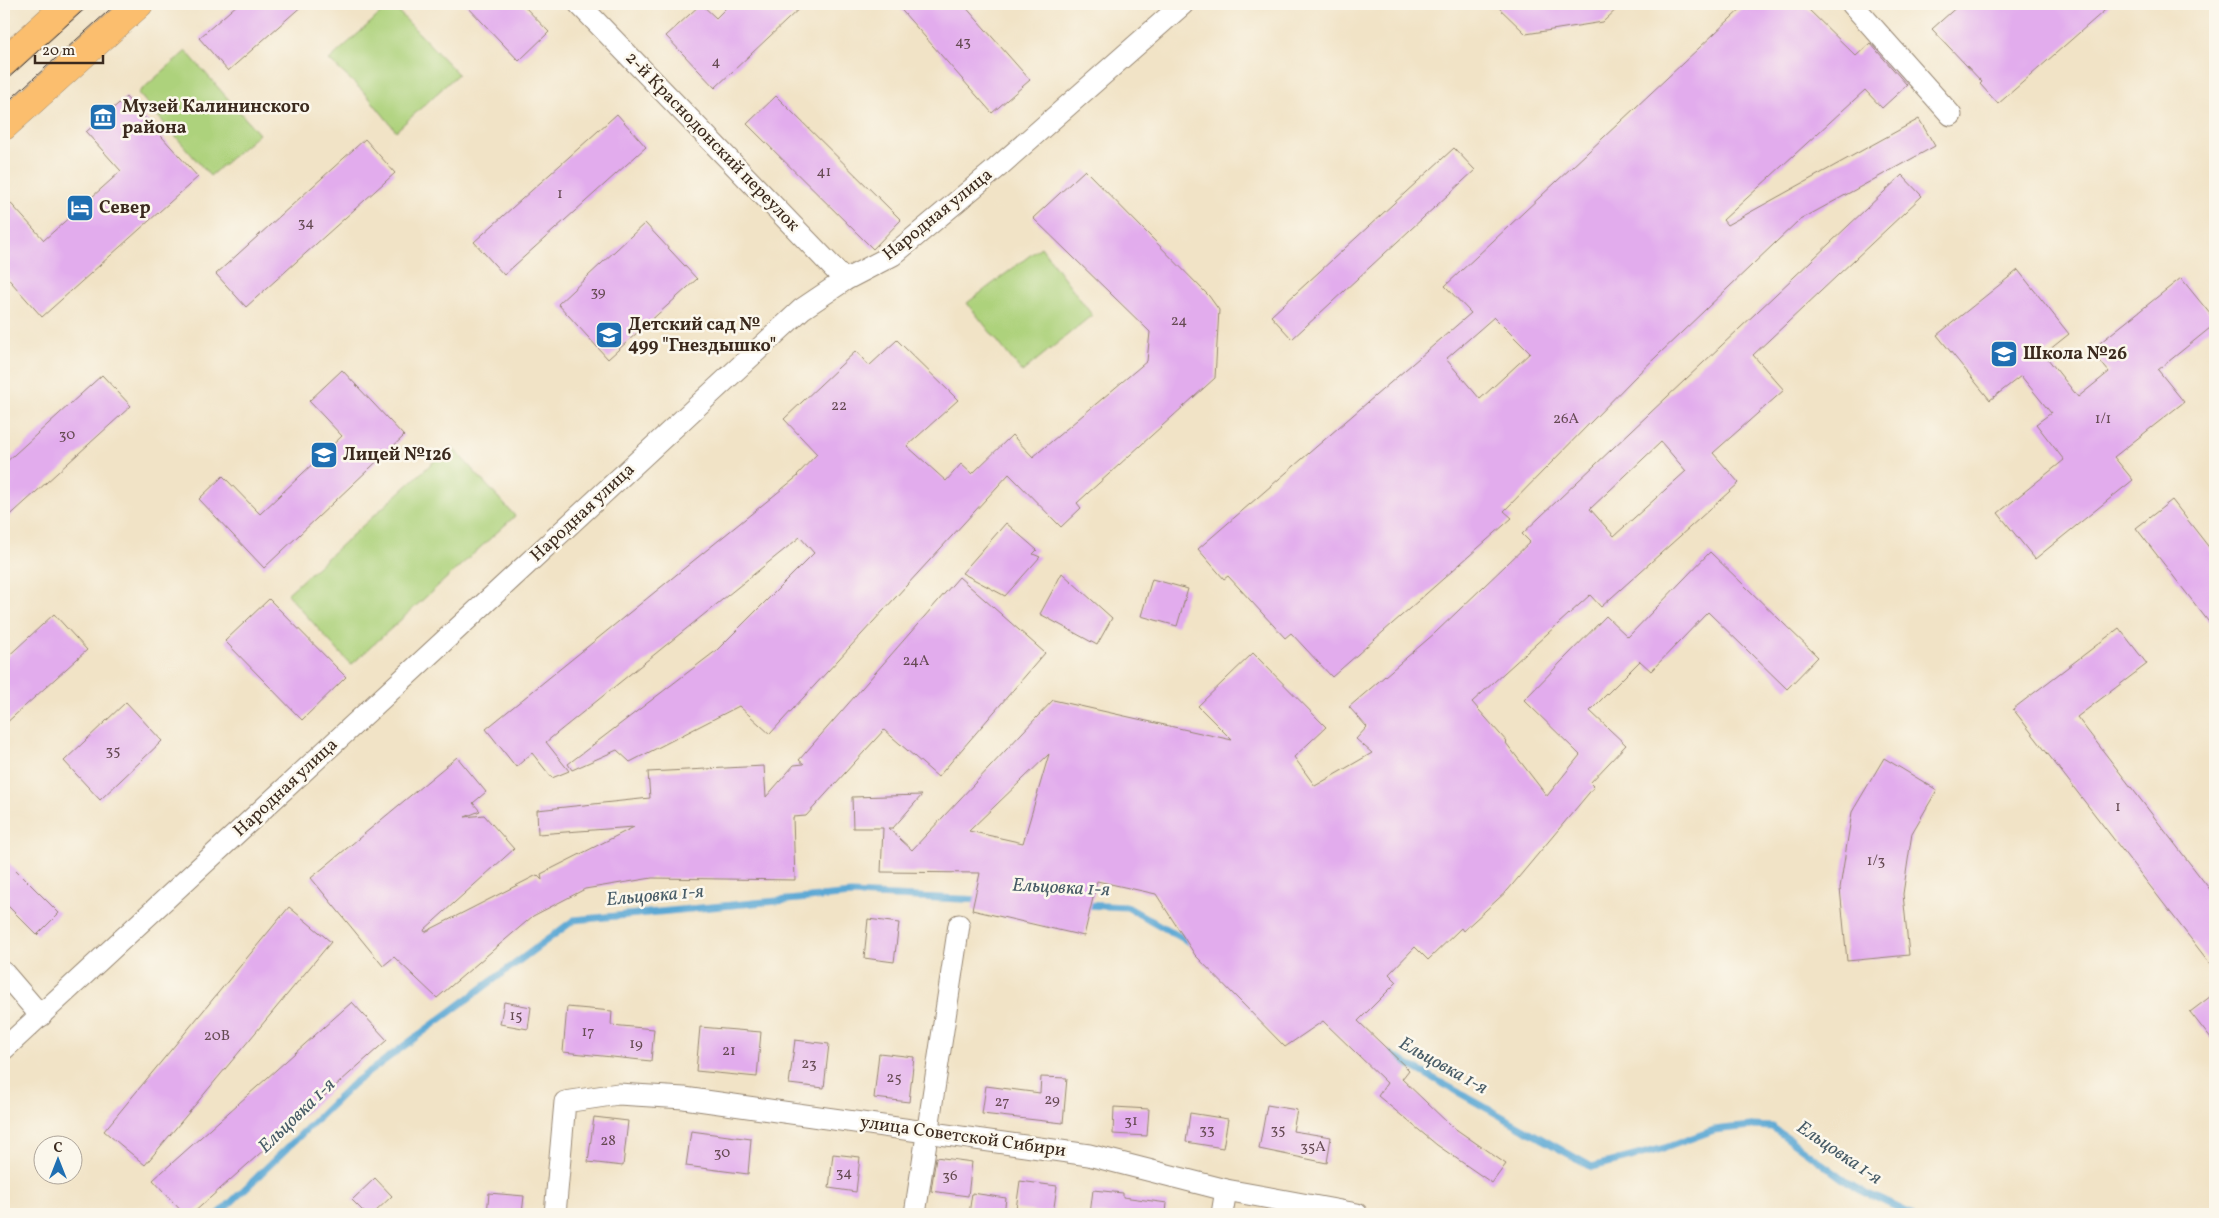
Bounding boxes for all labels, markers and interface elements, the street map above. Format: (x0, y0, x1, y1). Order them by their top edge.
scale bar (35, 32, 102, 64)
house number: 43 (955, 32, 971, 53)
text: 20 m (42, 41, 75, 62)
street label: 2-й Краснодонский переулок (619, 46, 805, 238)
house number: 4 (712, 52, 721, 73)
place label: Музей Калининского района (122, 95, 310, 141)
museum icon: Музей Калининского района (88, 102, 118, 132)
house number: 41 (817, 162, 831, 183)
street label: Народная улица (878, 163, 998, 267)
house number: 1 (557, 184, 563, 205)
hotel icon: Север (65, 193, 95, 223)
place label: Север (99, 196, 151, 221)
house number: 34 (298, 213, 314, 234)
house number: 39 (590, 282, 606, 303)
house number: 24 (1171, 311, 1187, 332)
place label: Детский сад № 499 "Гнездышко" (628, 313, 776, 359)
school or university icon: Детский сад № 499 "Гнездышко" (594, 320, 624, 350)
school or university icon: Школа №26 (1989, 339, 2019, 369)
place label: Школа №26 (2023, 342, 2127, 367)
house number: 22 (831, 396, 847, 417)
house number: 26А (1553, 409, 1580, 430)
house number: 1/1 (2095, 409, 2111, 430)
house number: 30 (59, 425, 75, 446)
school or university icon: Лицей №126 (309, 440, 339, 470)
place label: Лицей №126 (343, 443, 452, 468)
street label: Народная улица (525, 458, 641, 568)
house number: 24А (902, 651, 930, 672)
street label: Народная улица (228, 733, 344, 843)
house number: 35 (106, 741, 120, 762)
house number: 1 (2115, 797, 2121, 818)
house number: 1/3 (1867, 851, 1885, 872)
water label: Ельцовка 1-я (1011, 872, 1111, 904)
water label: Ельцовка 1-я (605, 879, 705, 913)
house number: 15 (509, 1006, 523, 1027)
house number: 17 (581, 1022, 595, 1043)
house number: 20В (204, 1026, 230, 1047)
water label: Ельцовка 1-я (1394, 1031, 1492, 1101)
house number: 19 (629, 1034, 643, 1055)
house number: 21 (722, 1041, 736, 1062)
house number: 23 (801, 1054, 817, 1075)
house number: 25 (886, 1068, 902, 1089)
water label: Ельцовка 1-я (253, 1072, 341, 1159)
house number: 29 (1044, 1090, 1060, 1111)
house number: 27 (995, 1092, 1009, 1113)
street label: улица Советской Сибири (858, 1110, 1068, 1164)
house number: 31 (1124, 1111, 1138, 1132)
water label: Ельцовка 1-я (1791, 1115, 1887, 1191)
house number: 33 (1199, 1120, 1215, 1141)
house number: 35 (1271, 1120, 1285, 1141)
house number: 28 (600, 1131, 616, 1152)
north arrow (32, 1136, 82, 1186)
house number: 35А (1300, 1137, 1326, 1158)
text: С (53, 1139, 63, 1158)
house number: 30 (714, 1143, 730, 1164)
house number: 34 (836, 1163, 852, 1184)
house number: 36 (942, 1166, 958, 1187)

